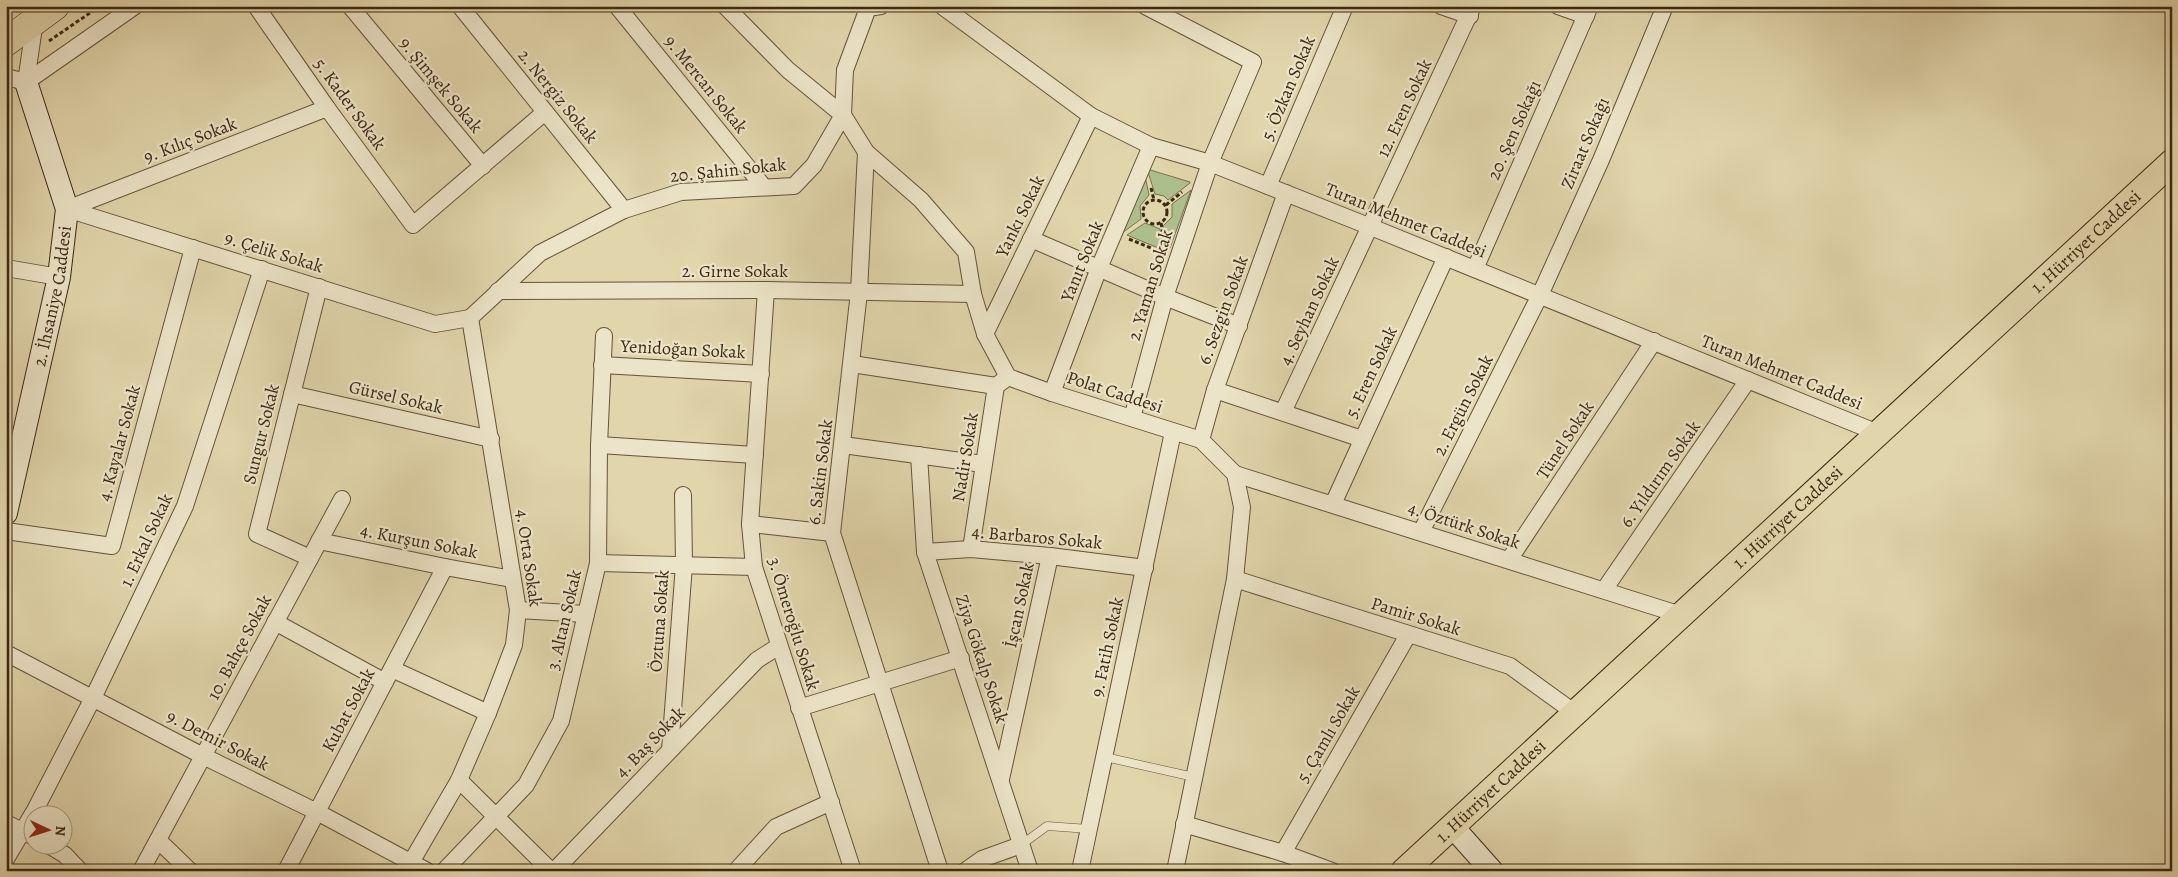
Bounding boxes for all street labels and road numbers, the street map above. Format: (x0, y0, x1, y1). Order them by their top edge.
street label: 9. Mercan Sokak (659, 30, 753, 138)
street label: 9. Şimşek Sokak (394, 32, 488, 138)
street label: 5. Özkan Sokak (1255, 32, 1321, 144)
street label: 2. Nergiz Sokak (513, 44, 603, 148)
street label: 5. Kader Sokak (308, 53, 392, 155)
street label: 12. Eren Sokak (1371, 55, 1437, 161)
street label: 20. Şen Sokağı (1481, 76, 1547, 184)
street label: Ziraat Sokağı (1555, 93, 1615, 193)
street label: 9. Kılıç Sokak (140, 111, 240, 169)
street label: 20. Şahin Sokak (669, 152, 787, 188)
street label: Yankı Sokak (989, 171, 1050, 262)
street label: Turan Mehmet Caddesi (1322, 177, 1490, 263)
street label: 1. Hürriyet Caddesi (2026, 185, 2146, 298)
street label: Yanıt Sokak (1054, 217, 1109, 306)
street label: 2. İhsaniye Caddesi (27, 224, 77, 369)
street label: 9. Çelik Sokak (222, 226, 326, 278)
street label: 2. Yaman Sokak (1122, 226, 1178, 344)
street label: 6. Sezgin Sokak (1192, 252, 1254, 368)
street label: 4. Seyhan Sokak (1273, 253, 1345, 369)
street label: 2. Girne Sokak (682, 259, 788, 283)
street label: 5. Eren Sokak (1339, 322, 1403, 422)
street label: Turan Mehmet Caddesi (1698, 329, 1866, 415)
street label: Yenidoğan Sokak (619, 334, 746, 364)
street label: 2. Ergün Sokak (1427, 350, 1499, 460)
street label: Polat Caddesi (1064, 365, 1166, 419)
street label: Gürsel Sokak (347, 375, 445, 419)
street label: Sungur Sokak (237, 381, 285, 487)
street label: 4. Kayalar Sokak (92, 382, 146, 504)
street label: Tünel Sokak (1531, 396, 1599, 484)
street label: Nadir Sokak (946, 411, 984, 503)
street label: 6. Yıldırım Sokak (1614, 416, 1706, 532)
street label: 6. Sakin Sokak (802, 418, 838, 526)
street label: 1. Hürriyet Caddesi (1727, 460, 1848, 574)
street label: 1. Erkal Sokak (114, 489, 178, 591)
street label: 4. Öztürk Sokak (1405, 496, 1523, 554)
street label: 4. Orta Sokak (510, 508, 548, 608)
street label: 4. Kurşun Sokak (358, 518, 480, 564)
street label: 4. Barbaros Sokak (971, 519, 1103, 555)
street label: 3. Ömeroğlu Sokak (762, 554, 826, 694)
street label: İşcan Sokak (998, 560, 1040, 650)
street label: 3. Altan Sokak (541, 567, 587, 673)
street label: Öztuna Sokak (643, 569, 675, 673)
street label: 10. Bahçe Sokak (201, 590, 277, 704)
street label: Pamir Sokak (1368, 591, 1464, 641)
street label: Ziya Gökalp Sokak (950, 592, 1014, 727)
street label: 9. Fatih Sokak (1085, 595, 1129, 699)
street label: Kubat Sokak (316, 664, 380, 756)
street label: 5. Çamlı Sokak (1291, 681, 1365, 787)
street label: 4. Baş Sokak (610, 701, 690, 783)
street label: 9. Demir Sokak (163, 704, 273, 776)
street label: 1. Hürriyet Caddesi (1430, 734, 1551, 848)

